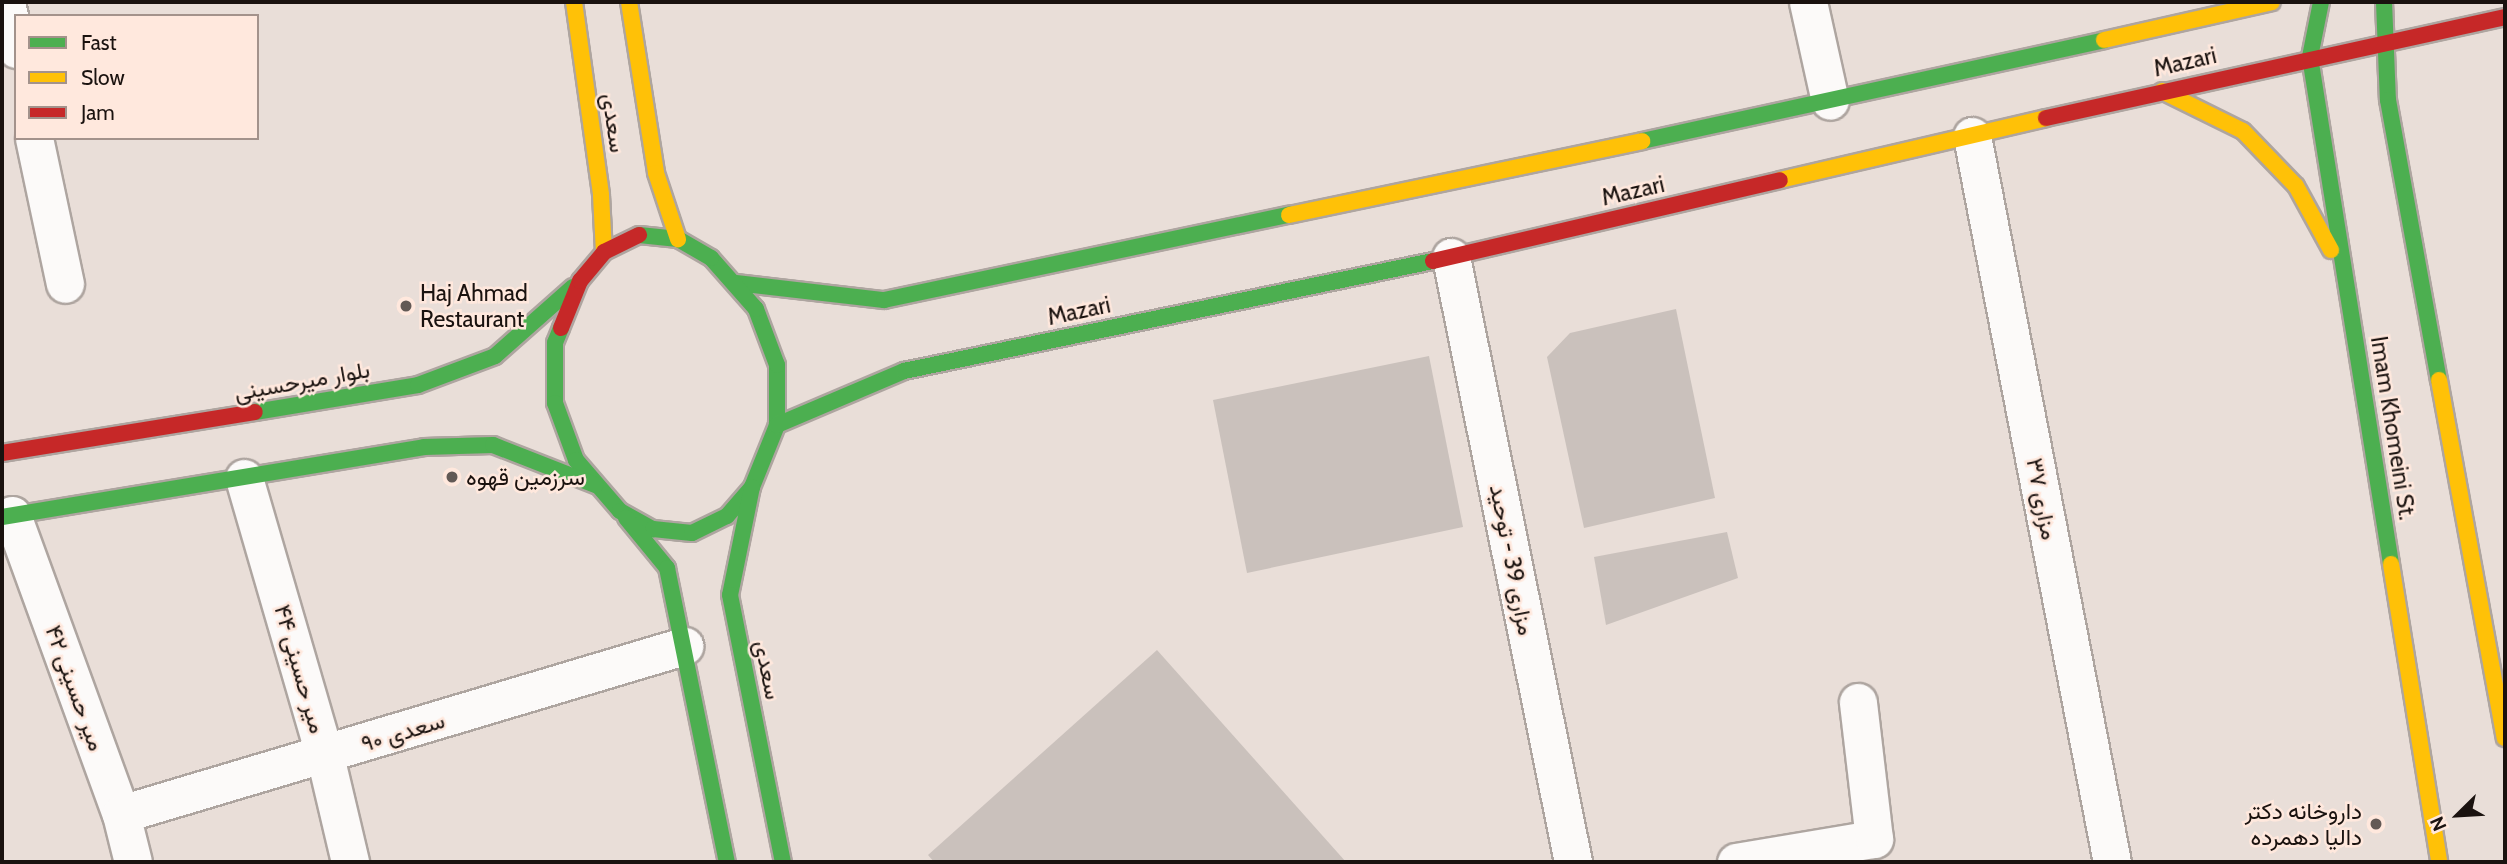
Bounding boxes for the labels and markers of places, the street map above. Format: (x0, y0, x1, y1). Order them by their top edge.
place label: Haj Ahmad Restaurant (420, 279, 528, 333)
marker: Haj Ahmad Restaurant (398, 298, 414, 314)
place label: سرزمین قهوه (466, 463, 585, 491)
marker: سرزمین قهوه (444, 469, 460, 485)
place label: داروخانه دکتر دالیا دهمرده (2245, 797, 2362, 851)
marker: داروخانه دکتر دالیا دهمرده (2368, 816, 2384, 832)

